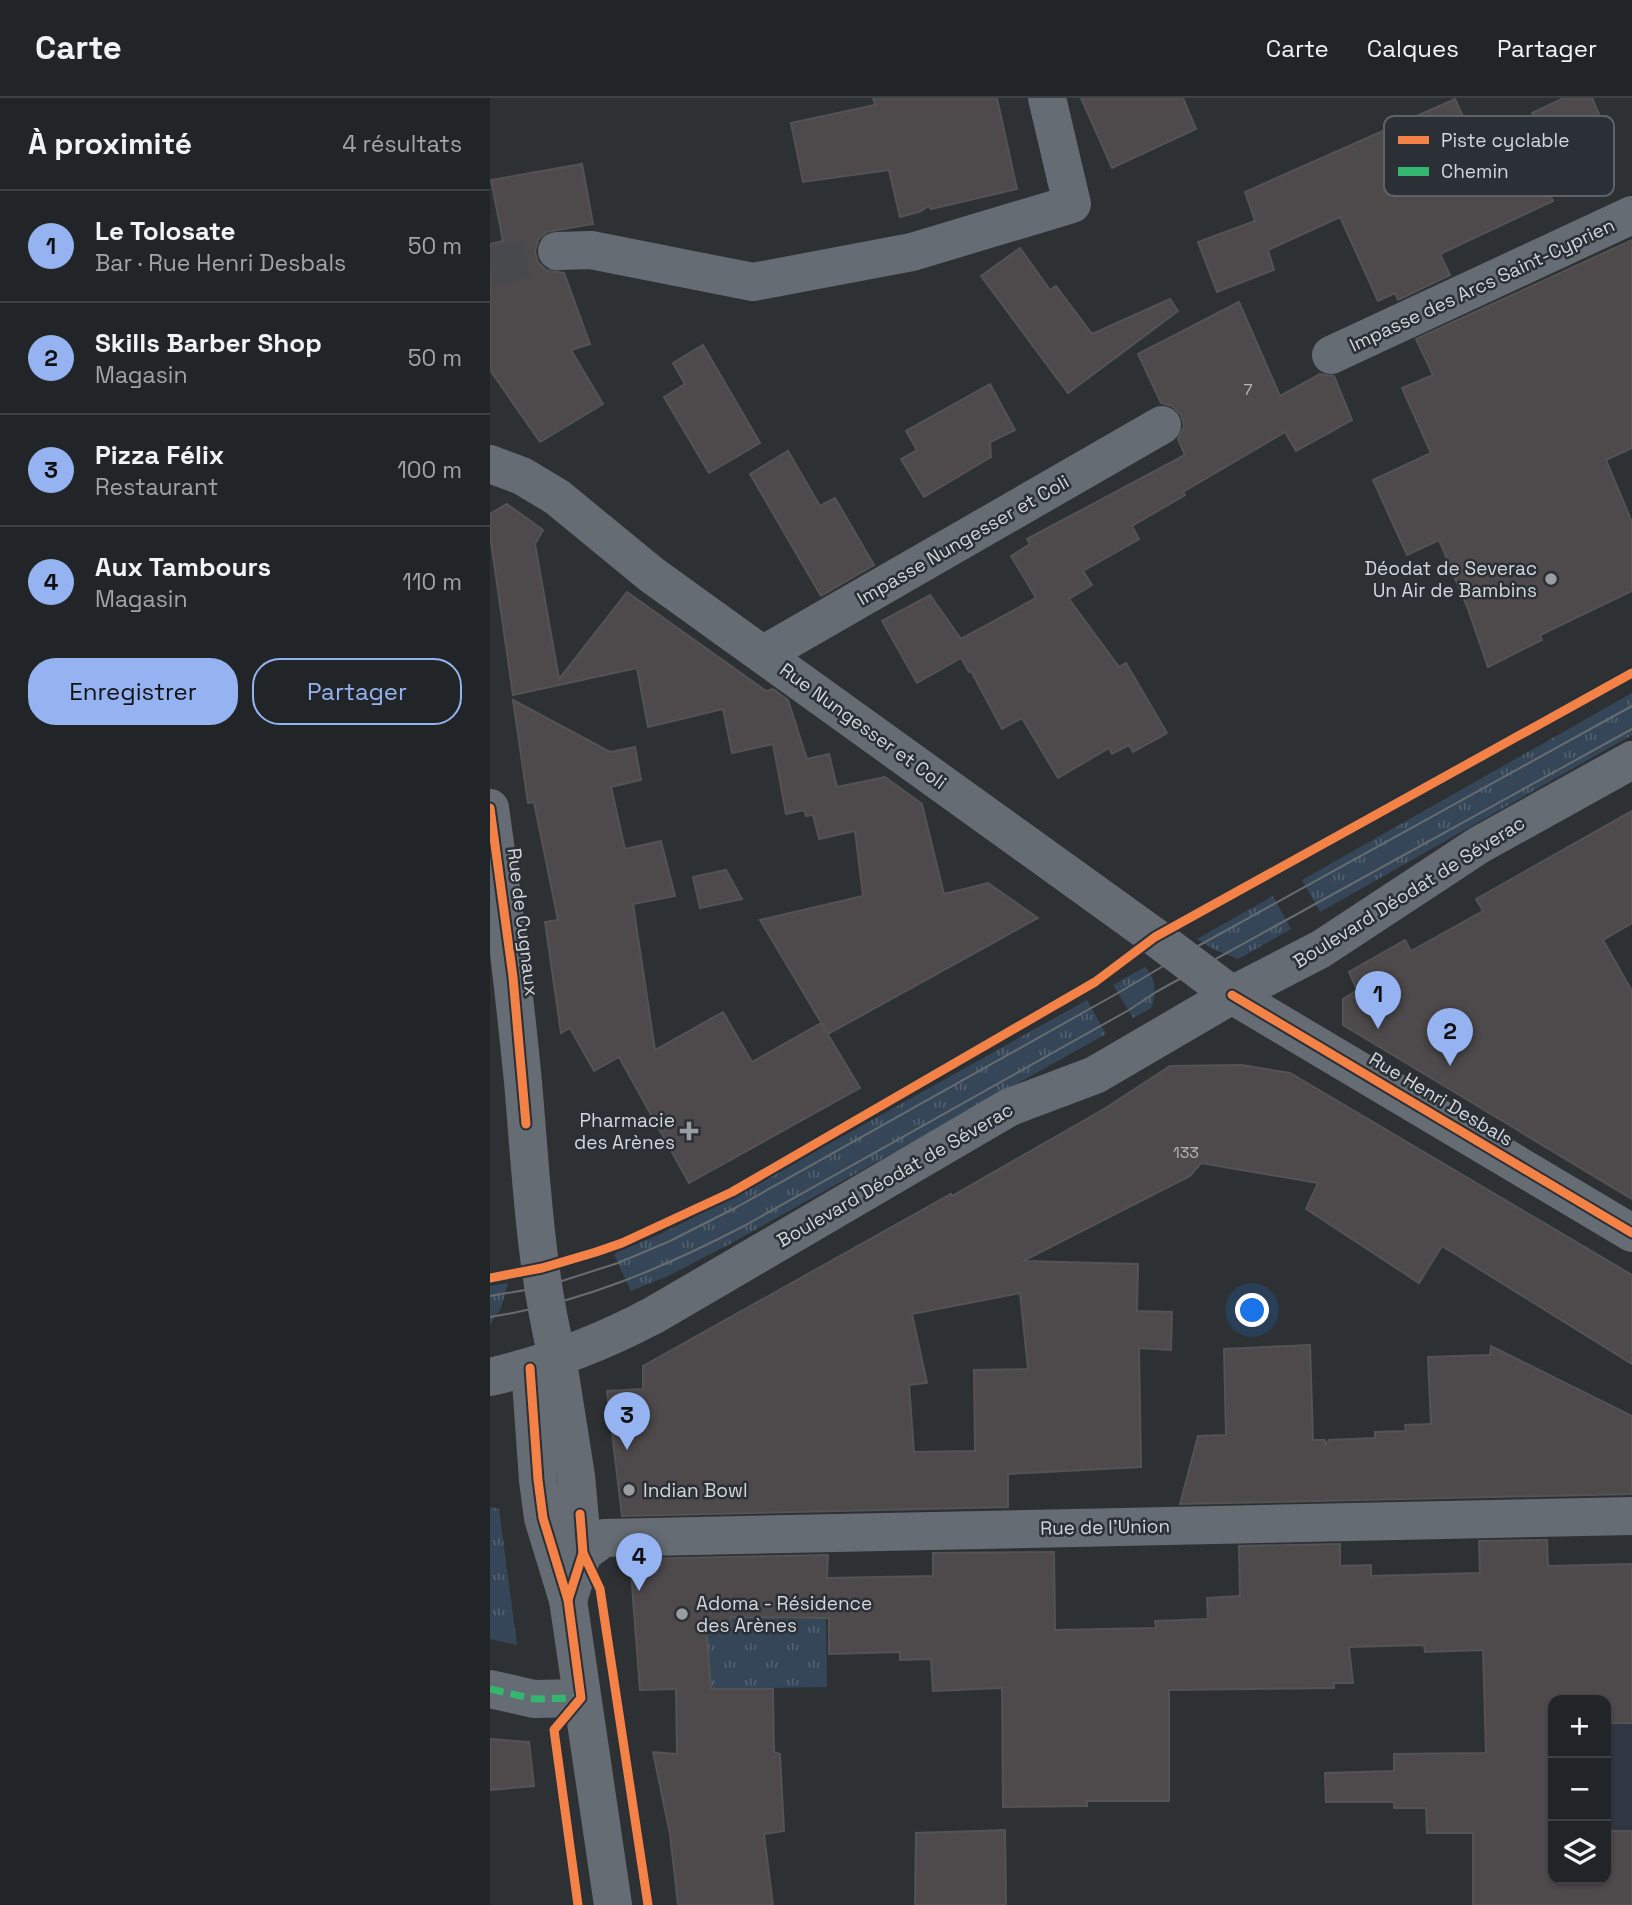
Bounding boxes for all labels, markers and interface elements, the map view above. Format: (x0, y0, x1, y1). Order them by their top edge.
text: Carte (35, 27, 122, 69)
text: Carte (1266, 33, 1329, 64)
text: Calques (1367, 33, 1459, 64)
text: Partager (1497, 33, 1597, 64)
legend (1384, 116, 1614, 196)
text: À proximité (28, 124, 192, 163)
text: Piste cyclable (1441, 128, 1569, 153)
text: 4 résultats (342, 129, 462, 159)
text: Chemin (1441, 159, 1509, 184)
street label: Impasse des Arcs Saint-Cyprien (1345, 212, 1619, 358)
text: Le Tolosate (95, 214, 236, 248)
text: 1 (46, 231, 56, 261)
text: 50 m (408, 231, 462, 261)
text: Bar · Rue Henri Desbals (95, 248, 346, 278)
text: Skills Barber Shop (95, 326, 322, 360)
text: 2 (44, 343, 58, 373)
text: 50 m (408, 343, 462, 373)
text: Magasin (95, 360, 188, 390)
house number: 7 (1243, 379, 1253, 400)
text: Pizza Félix (95, 438, 224, 472)
text: 3 (44, 455, 58, 485)
text: 100 m (397, 455, 462, 485)
street label: Impasse Nungesser et Coli (853, 469, 1073, 611)
text: Restaurant (95, 472, 218, 502)
text: Aux Tambours (95, 550, 271, 584)
place label: Déodat de Severac Un Air de Bambins (1364, 556, 1537, 603)
text: 4 (44, 567, 58, 597)
text: 110 m (402, 567, 462, 597)
marker: Déodat de Severac Un Air de Bambins (1543, 571, 1559, 587)
text: Magasin (95, 584, 188, 614)
street label: Rue Nungesser et Coli (775, 657, 951, 795)
button: Enregistrer (28, 658, 238, 725)
button: Partager (252, 658, 462, 725)
street label: Boulevard Déodat de Séverac (1288, 810, 1530, 974)
street label: Rue de Cugnaux (501, 846, 545, 998)
pin: 1 (1355, 971, 1401, 1029)
pin: 2 (1427, 1008, 1473, 1066)
street label: Rue Henri Desbals (1364, 1046, 1518, 1152)
street label: Boulevard Déodat de Séverac (772, 1097, 1018, 1253)
place label: Pharmacie des Arènes (574, 1108, 675, 1155)
marker: Pharmacie des Arènes (681, 1123, 697, 1139)
house number: 133 (1173, 1142, 1199, 1163)
your location (1235, 1293, 1269, 1327)
pin: 3 (604, 1392, 650, 1450)
place label: Indian Bowl (643, 1478, 748, 1503)
marker: Indian Bowl (621, 1482, 637, 1498)
street label: Rue de l'Union (1040, 1513, 1170, 1541)
pin: 4 (616, 1533, 662, 1591)
place label: Adoma - Résidence des Arènes (696, 1591, 872, 1638)
marker: Adoma - Résidence des Arènes (674, 1606, 690, 1622)
map controls (1548, 1695, 1611, 1884)
button: + (1548, 1695, 1611, 1758)
button: − (1548, 1758, 1611, 1821)
button: layers (1548, 1821, 1611, 1884)

